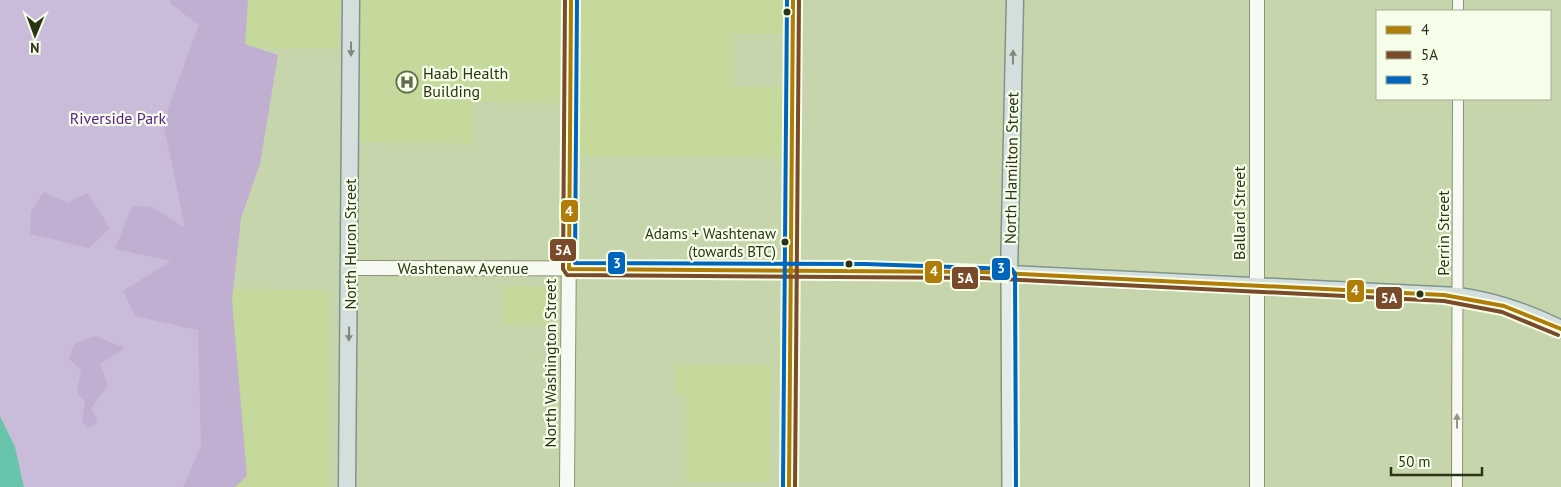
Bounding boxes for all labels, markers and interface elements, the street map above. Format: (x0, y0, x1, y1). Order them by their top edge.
unlabelled marker (782, 7, 792, 17)
north arrow (10, 10, 60, 60)
legend (1376, 10, 1551, 100)
text: 4 (1421, 20, 1429, 39)
text: N (30, 39, 40, 57)
one-way arrow (347, 41, 355, 57)
text: 5A (1421, 45, 1438, 64)
one-way arrow (1010, 48, 1018, 64)
place label: Haab Health Building (423, 63, 508, 101)
hospital icon: Haab Health Building (395, 70, 419, 94)
text: 3 (1421, 70, 1429, 89)
street label: North Hamilton Street (1000, 91, 1022, 244)
park label: Riverside Park (70, 108, 167, 128)
street label: Ballard Street (1229, 166, 1249, 260)
street label: North Huron Street (340, 178, 360, 310)
street label: Perrin Street (1433, 190, 1453, 276)
line badge: 4 (560, 199, 579, 223)
text: 4 (565, 202, 573, 220)
place label: Adams + Washtenaw (towards BTC) (645, 224, 776, 261)
marker: Adams + Washtenaw (towards BTC) (780, 237, 790, 247)
line badge: 5A (549, 238, 577, 262)
text: 5A (555, 241, 572, 259)
line badge: 3 (607, 251, 626, 275)
text: 3 (613, 254, 621, 272)
line badge: 3 (991, 257, 1011, 281)
street label: Washtenaw Avenue (397, 258, 529, 278)
unlabelled marker (844, 259, 854, 269)
text: 3 (997, 259, 1005, 277)
line badge: 4 (924, 260, 943, 284)
text: 4 (930, 262, 938, 280)
line badge: 5A (951, 266, 979, 290)
text: 5A (957, 269, 974, 287)
street label: North Washington Street (540, 278, 560, 447)
line badge: 4 (1346, 279, 1365, 303)
text: 4 (1351, 281, 1359, 299)
line badge: 5A (1375, 286, 1403, 310)
text: 5A (1381, 289, 1398, 307)
unlabelled marker (1415, 289, 1425, 299)
one-way arrow (345, 326, 353, 342)
one-way arrow (1454, 413, 1462, 429)
scale bar (1391, 444, 1482, 476)
text: 50 m (1398, 452, 1431, 471)

